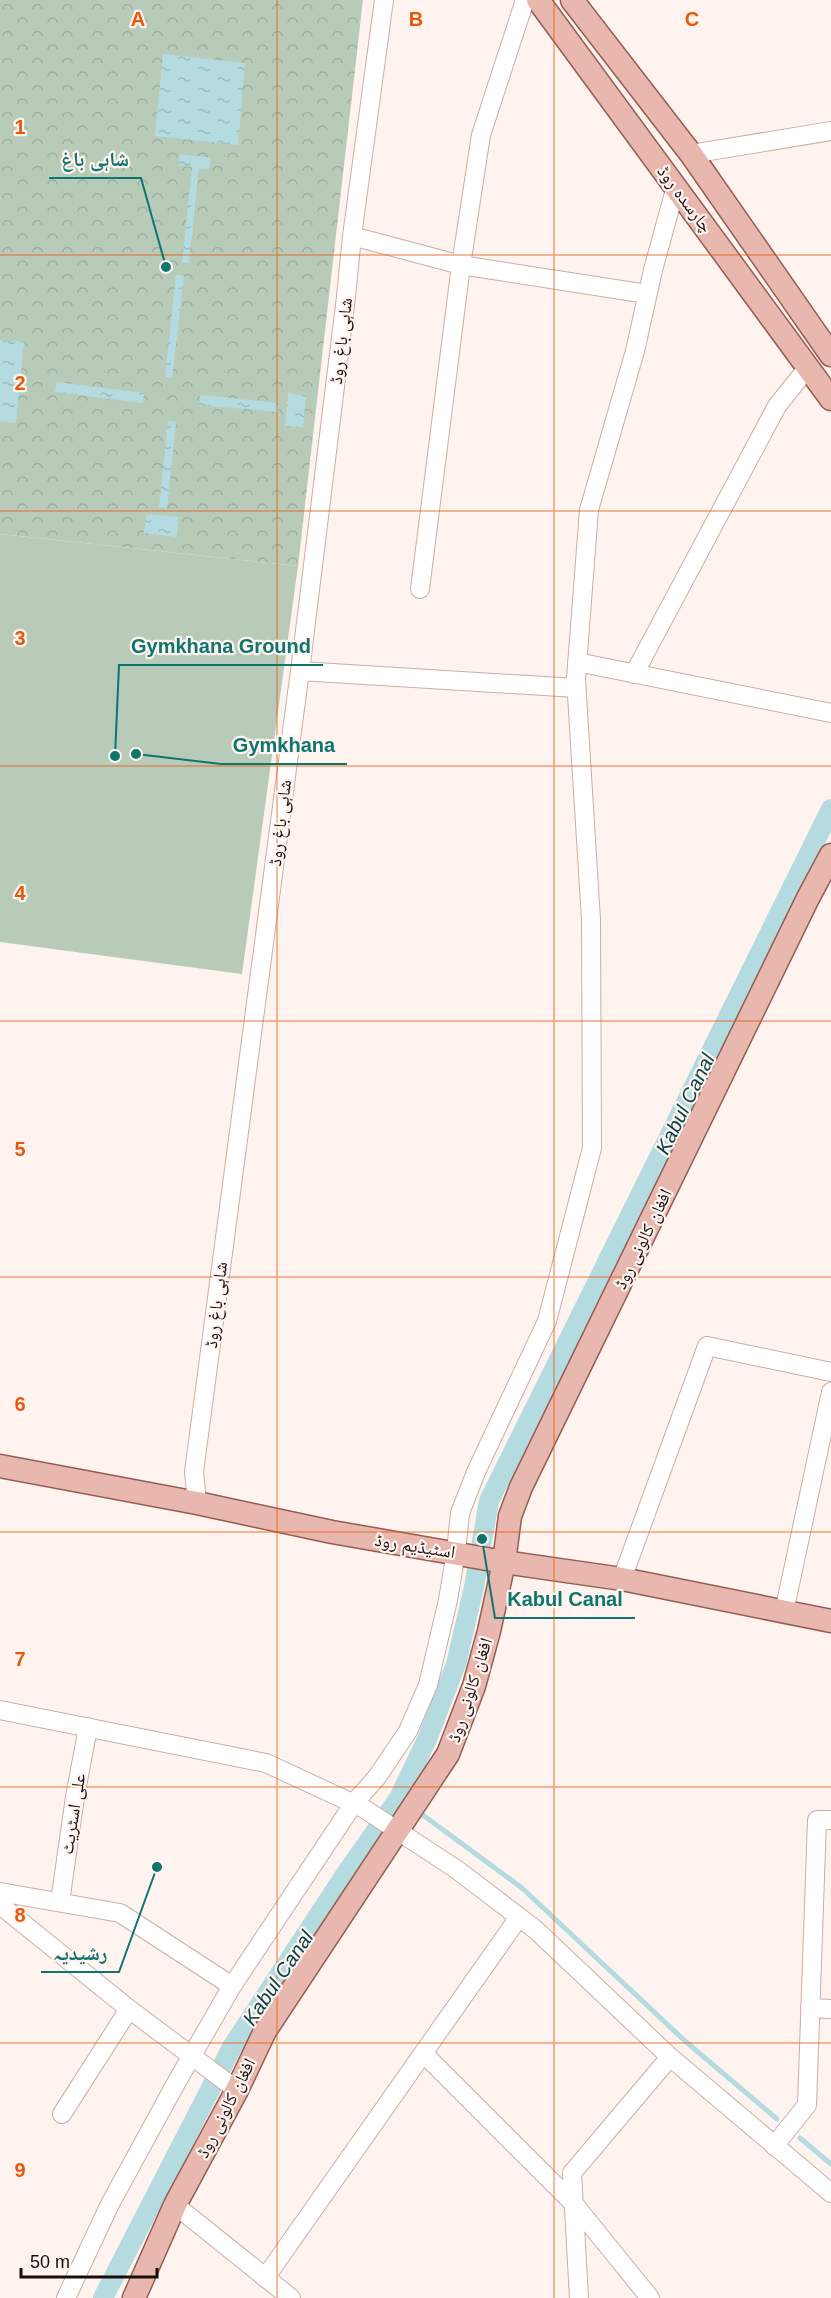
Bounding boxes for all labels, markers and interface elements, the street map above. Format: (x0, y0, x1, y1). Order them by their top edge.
text: A (131, 8, 145, 30)
text: B (409, 8, 423, 30)
text: C (685, 8, 699, 30)
text: 1 (14, 116, 26, 138)
callout: شاہی باغ (49, 140, 141, 178)
text: شاہی باغ (61, 148, 129, 172)
street label: چارسدہ روڈ (653, 162, 717, 237)
street label: شاہی باغ روڈ (326, 297, 357, 385)
text: 2 (14, 372, 26, 394)
text: 3 (14, 627, 26, 649)
callout: Gymkhana Ground (119, 627, 323, 665)
text: Gymkhana Ground (131, 635, 311, 657)
callout: Gymkhana (221, 726, 347, 764)
text: Gymkhana (233, 734, 336, 756)
street label: شاہی باغ روڈ (265, 779, 296, 867)
text: 4 (14, 882, 26, 904)
water label: Kabul Canal (651, 1050, 719, 1158)
text: 5 (14, 1138, 26, 1160)
street label: افغان کالونی روڈ (610, 1186, 677, 1293)
street label: شاہی باغ روڈ (201, 1261, 232, 1349)
text: 6 (14, 1393, 26, 1415)
street label: اسٹیڈیم روڈ (373, 1530, 457, 1564)
callout: Kabul Canal (495, 1580, 635, 1618)
text: Kabul Canal (507, 1588, 623, 1610)
street label: افغان کالونی روڈ (444, 1635, 497, 1745)
text: 7 (14, 1648, 26, 1670)
street label: علی اسٹریٹ (57, 1772, 90, 1856)
text: 8 (14, 1904, 26, 1926)
water label: Kabul Canal (238, 1926, 318, 2029)
callout: رشیدیہ (41, 1934, 119, 1972)
text: رشیدیہ (53, 1942, 107, 1965)
street label: افغان کالونی روڈ (192, 2055, 261, 2161)
text: 9 (14, 2159, 26, 2181)
scale bar (21, 2241, 158, 2279)
text: 50 m (30, 2252, 70, 2272)

